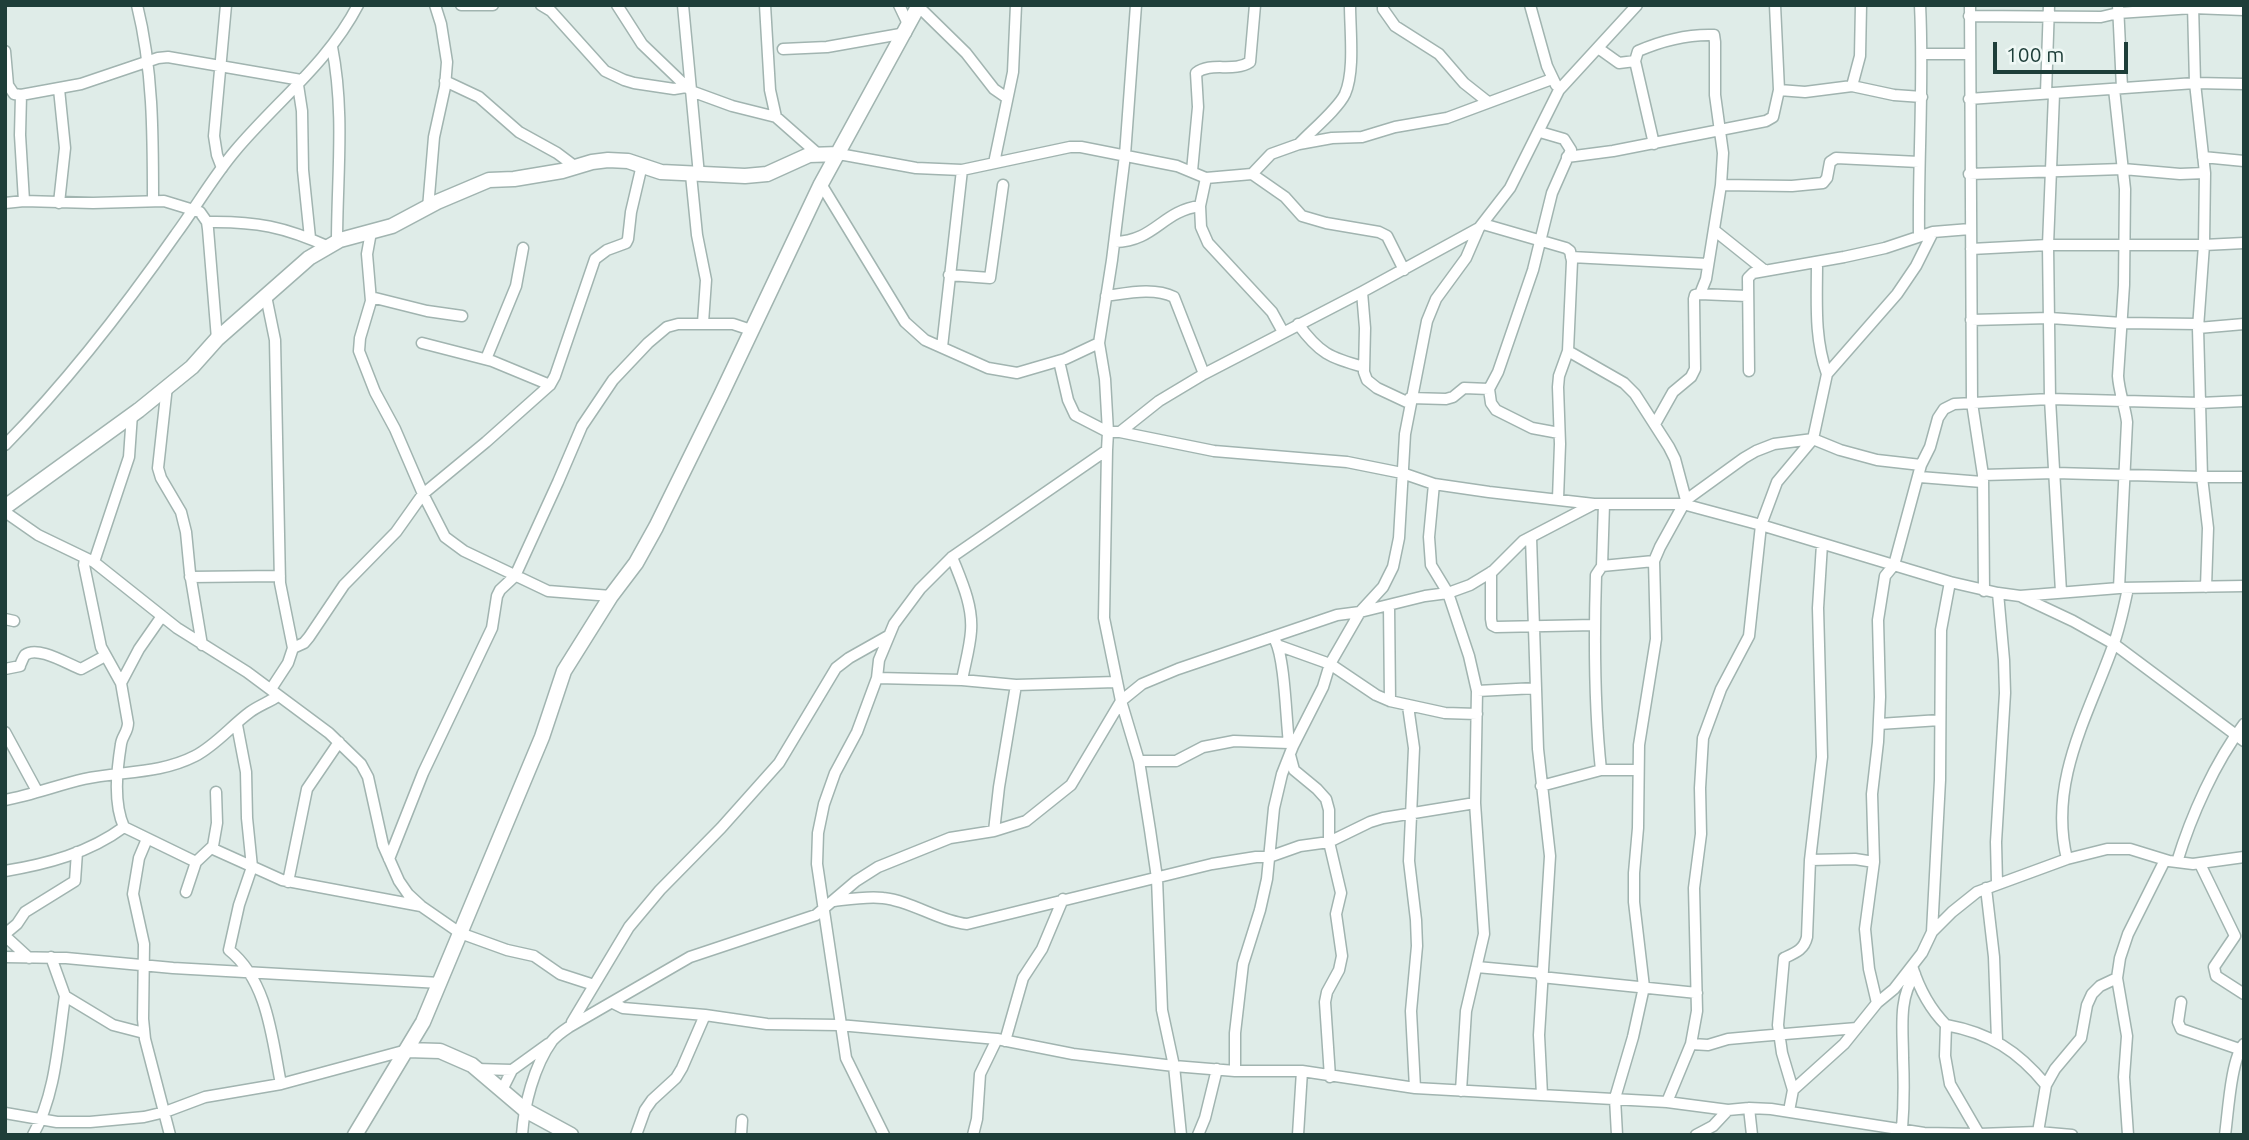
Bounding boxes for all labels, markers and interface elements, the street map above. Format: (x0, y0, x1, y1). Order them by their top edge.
scale bar (1997, 28, 2132, 72)
text: 100 m (2006, 42, 2064, 66)

